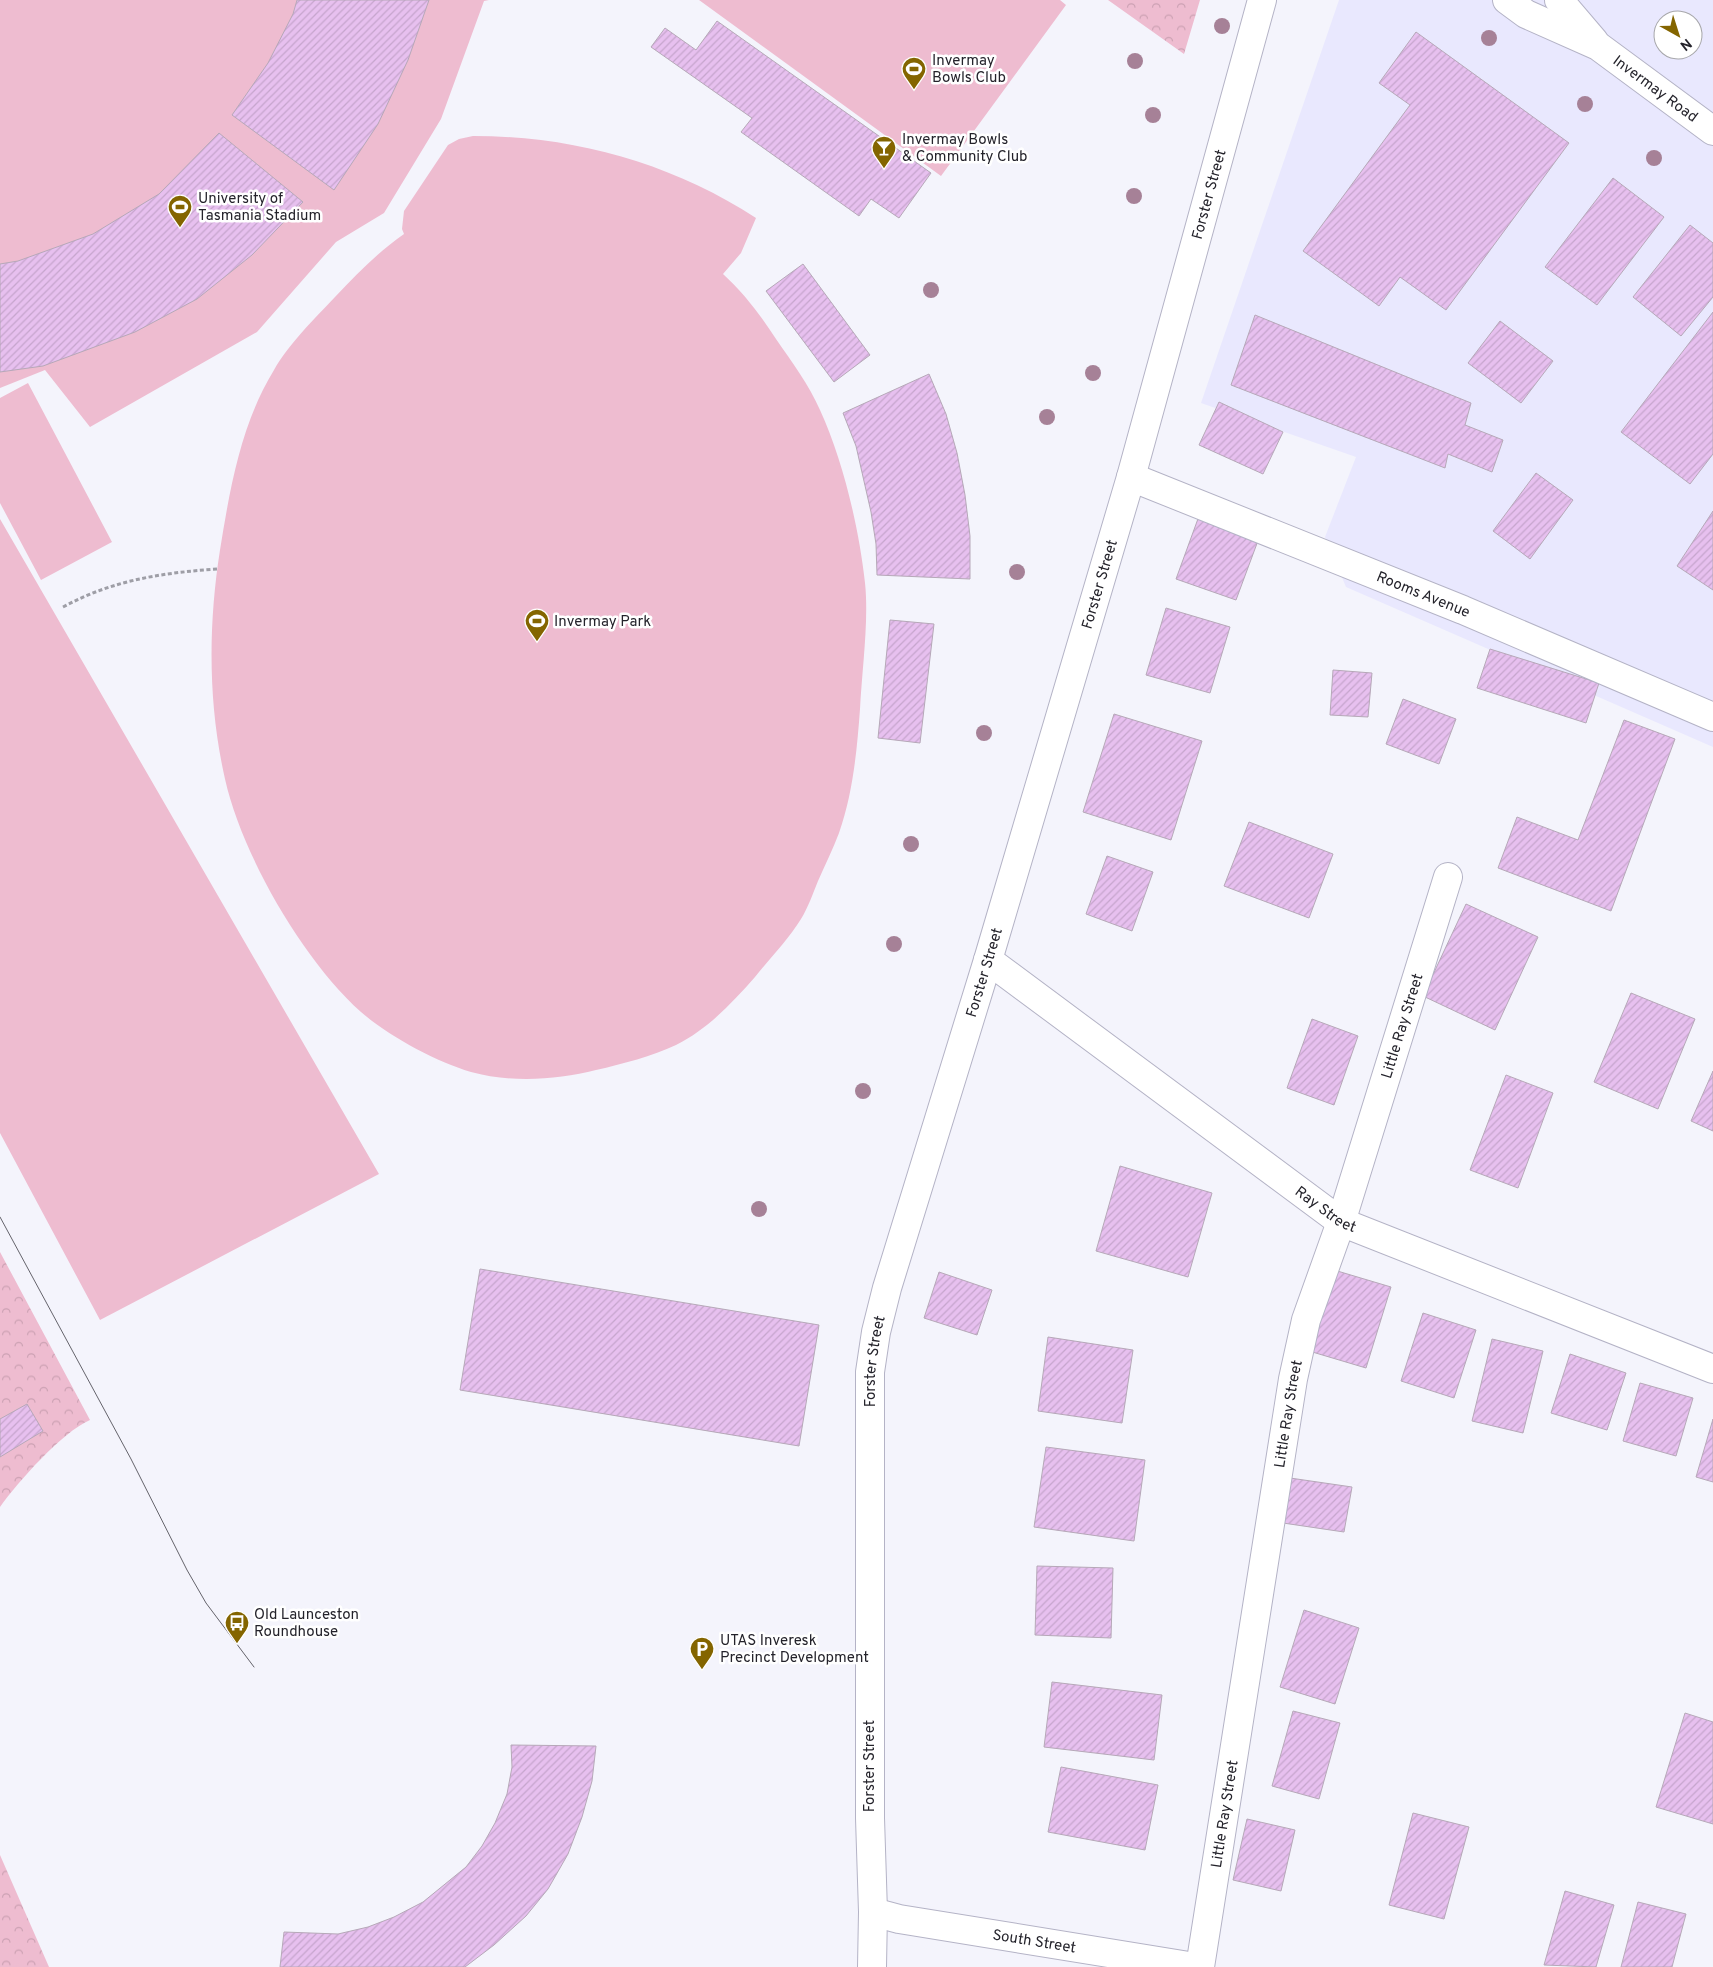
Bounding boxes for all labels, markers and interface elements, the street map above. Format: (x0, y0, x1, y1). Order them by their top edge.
north arrow (1653, 10, 1703, 60)
text: N (1676, 34, 1694, 54)
place label: Invermay Bowls Club (932, 52, 1006, 88)
street label: Invermay Road (1608, 52, 1701, 127)
sports icon: Invermay Bowls Club (901, 56, 927, 90)
place label: Invermay Bowls & Community Club (902, 131, 1028, 167)
bar icon: Invermay Bowls & Community Club (871, 135, 897, 169)
street label: Forster Street (1189, 147, 1232, 242)
place label: University of Tasmania Stadium (198, 190, 321, 226)
sports icon: University of Tasmania Stadium (167, 194, 193, 228)
street label: Forster Street (1078, 538, 1123, 632)
street label: Rooms Avenue (1373, 568, 1473, 623)
sports icon: Invermay Park (524, 608, 550, 642)
place label: Invermay Park (554, 613, 651, 632)
street label: Forster Street (963, 926, 1008, 1020)
street label: Little Ray Street (1378, 972, 1428, 1081)
street label: Ray Street (1290, 1183, 1358, 1238)
street label: Forster Street (862, 1314, 891, 1407)
street label: Little Ray Street (1271, 1358, 1308, 1469)
place label: Old Launceston Roundhouse (254, 1606, 359, 1642)
bus stop icon: Old Launceston Roundhouse (224, 1610, 250, 1644)
place label: UTAS Inveresk Precinct Development (720, 1632, 869, 1668)
parking icon: UTAS Inveresk Precinct Development (689, 1636, 715, 1670)
street label: Forster Street (861, 1720, 880, 1812)
street label: Little Ray Street (1208, 1759, 1244, 1869)
street label: South Street (991, 1926, 1077, 1959)

